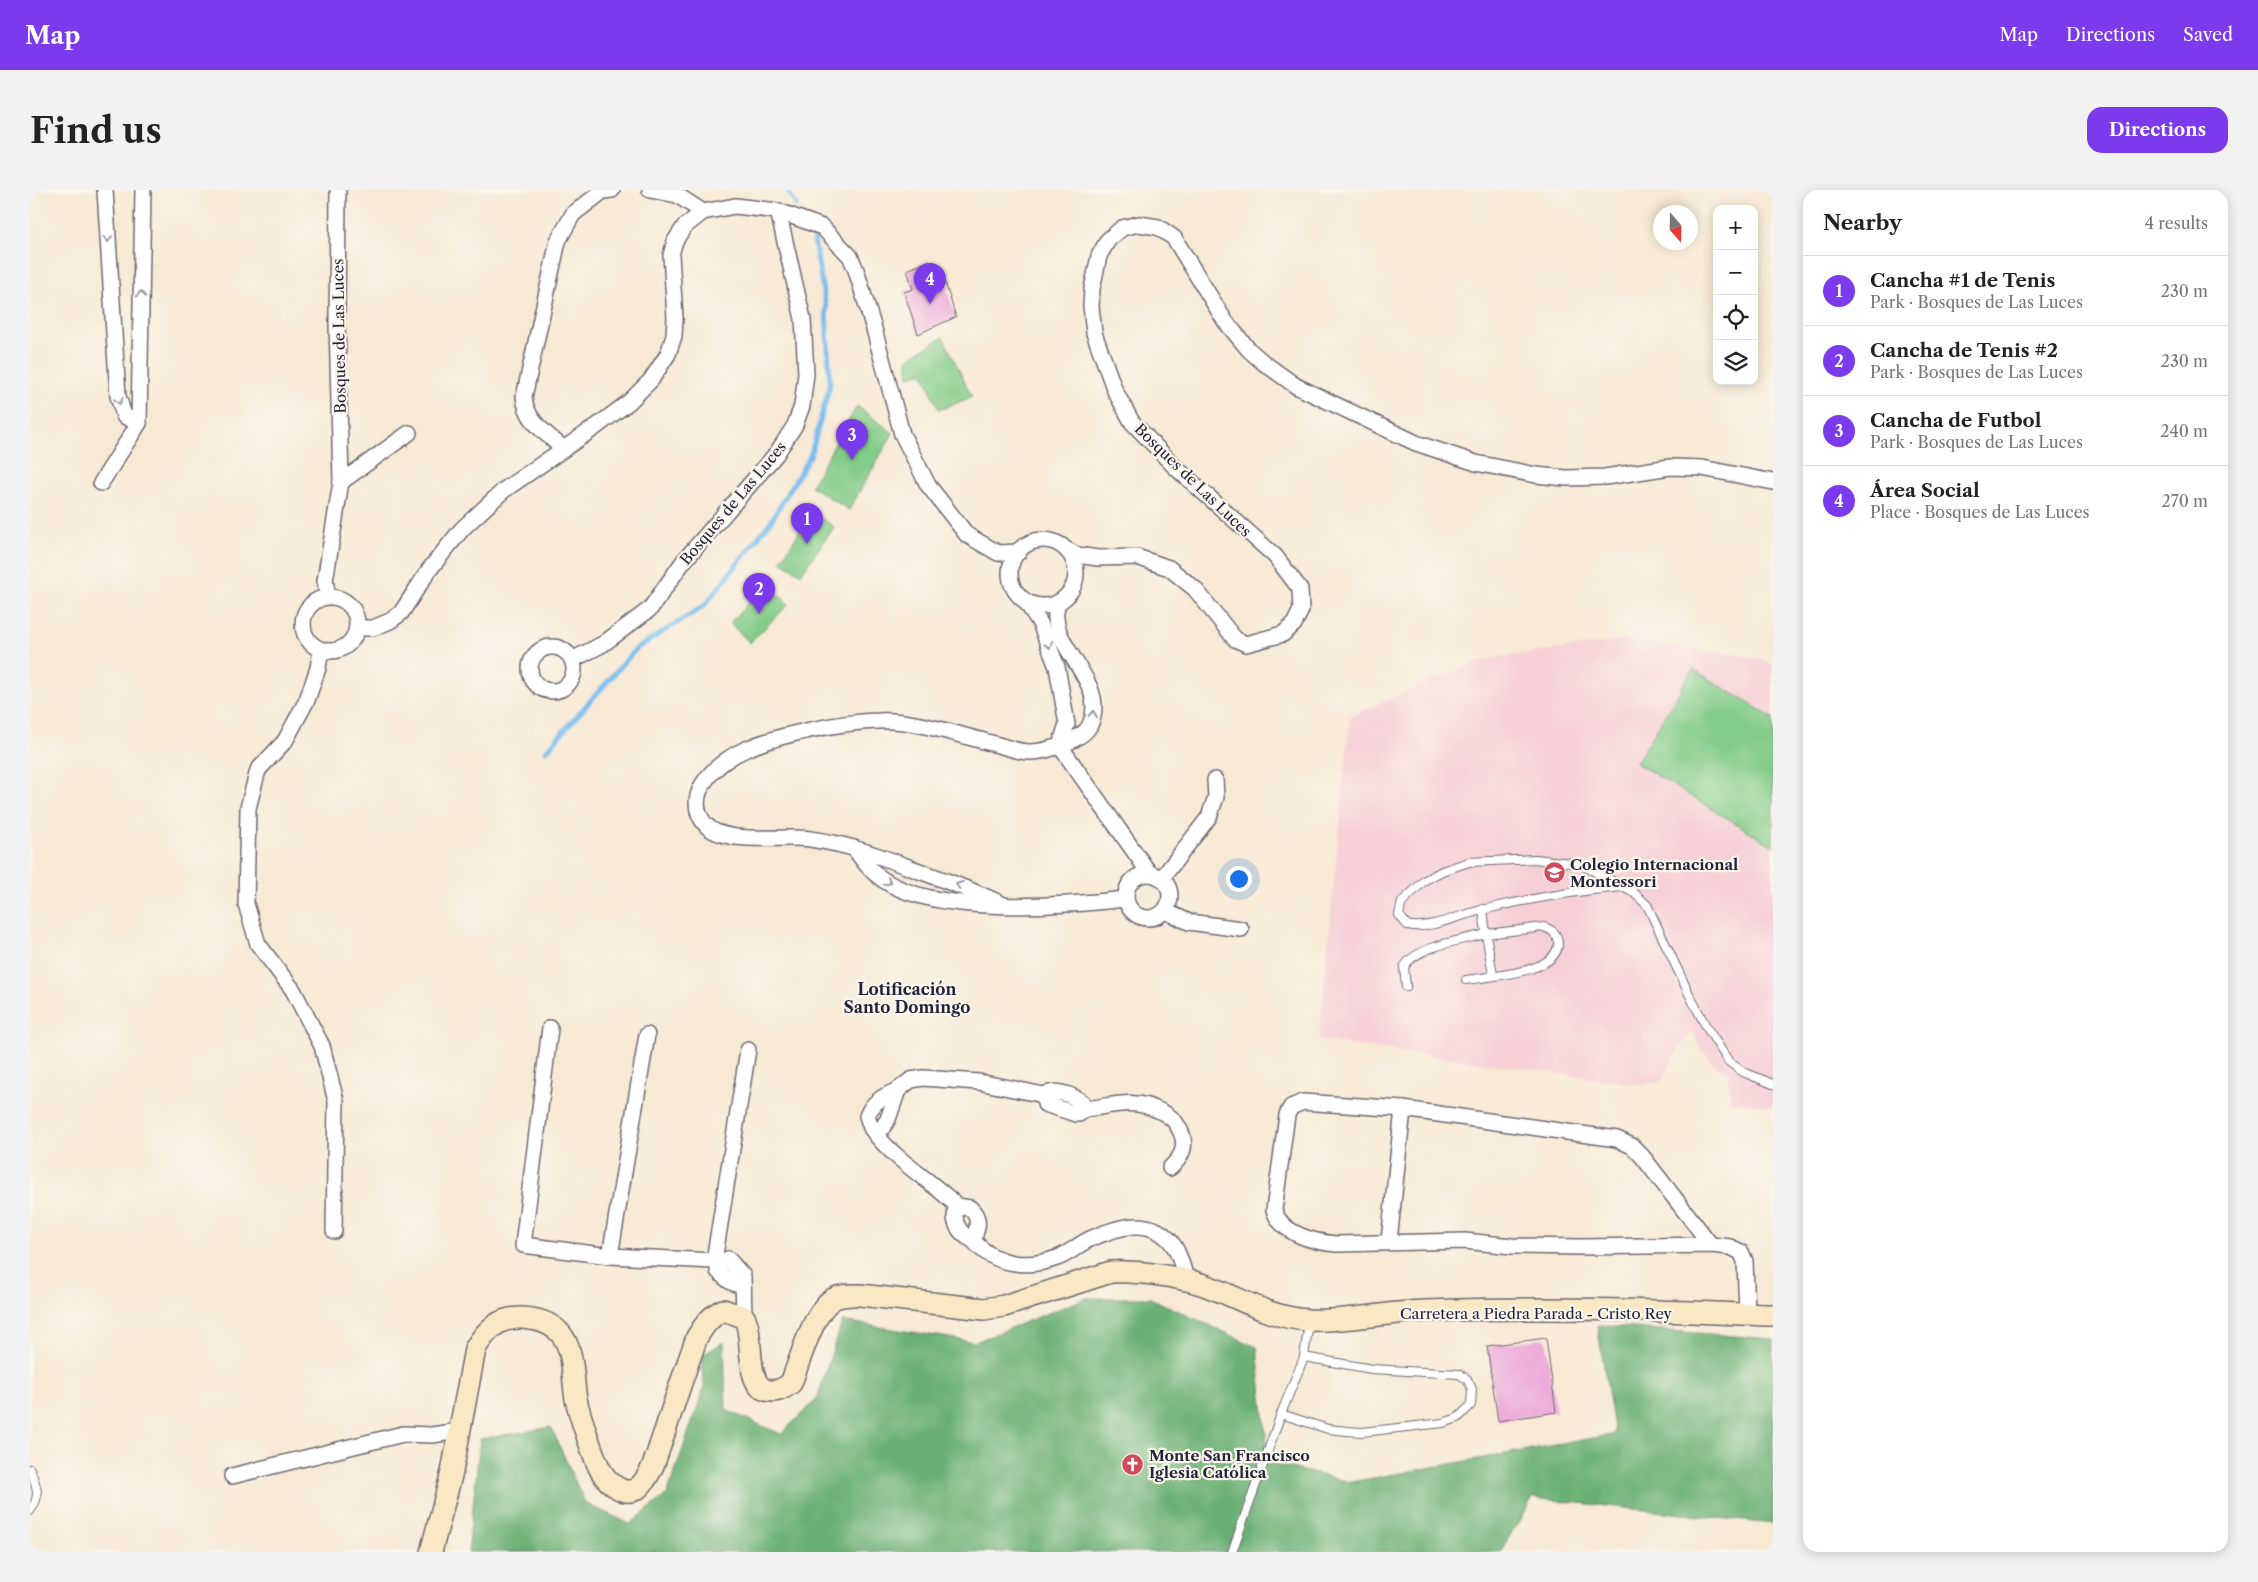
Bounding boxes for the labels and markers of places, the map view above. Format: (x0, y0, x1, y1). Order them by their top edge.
pin: 4 (914, 263, 946, 304)
pin: 3 (836, 419, 868, 460)
pin: 1 (791, 503, 823, 544)
pin: 2 (743, 573, 775, 614)
place label: Colegio Internacional Montessori (1570, 855, 1738, 891)
school or university icon: Colegio Internacional Montessori (1542, 861, 1566, 885)
place label: Monte San Francisco Iglesia Católica (1149, 1446, 1310, 1482)
church icon: Monte San Francisco Iglesia Católica (1121, 1452, 1145, 1476)

